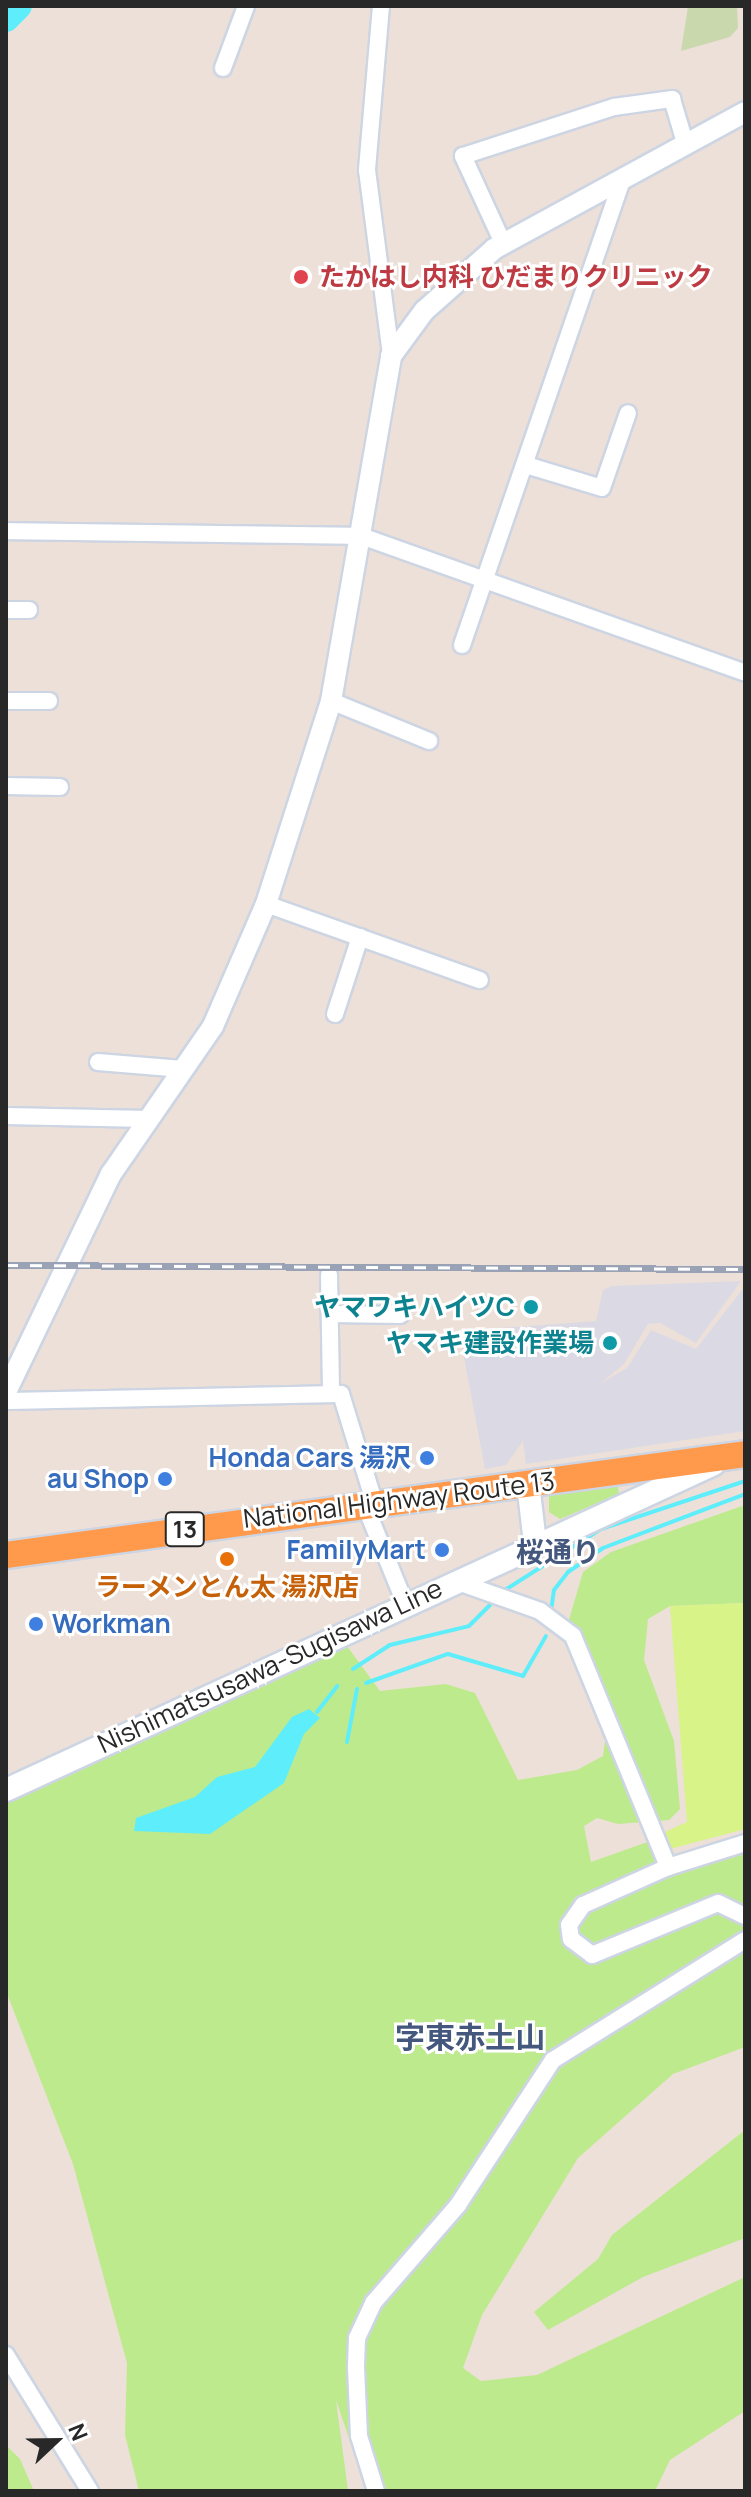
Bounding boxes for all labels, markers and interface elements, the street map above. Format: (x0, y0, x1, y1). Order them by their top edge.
place label: たかはし内科 ひだまりクリニック (319, 261, 714, 293)
marker: たかはし内科 ひだまりクリニック (290, 266, 312, 288)
place label: ヤマワキハイツC (314, 1291, 515, 1323)
marker: ヤマワキハイツC (522, 1298, 540, 1316)
place label: ヤマキ建設作業場 (386, 1327, 594, 1359)
marker: ヤマキ建設作業場 (601, 1334, 619, 1352)
place label: Honda Cars 湯沢 (209, 1442, 411, 1474)
marker: Honda Cars 湯沢 (418, 1449, 436, 1467)
place label: au Shop (47, 1463, 149, 1495)
street label: National Highway Route 13 (241, 1465, 557, 1535)
marker: au Shop (156, 1470, 174, 1488)
road number: 13 (163, 1509, 207, 1549)
place label: FamilyMart (287, 1534, 426, 1566)
district label: 桜通り (516, 1534, 600, 1568)
marker: FamilyMart (433, 1541, 451, 1559)
marker: ラーメンとん太 湯沢店 (218, 1550, 236, 1568)
place label: ラーメンとん太 湯沢店 (94, 1571, 360, 1603)
street label: Nishimatsusawa-Sugisawa Line (93, 1572, 447, 1760)
place label: Workman (52, 1608, 171, 1640)
marker: Workman (27, 1615, 45, 1633)
district label: 字東赤土山 (395, 2019, 545, 2055)
north arrow (16, 2401, 96, 2481)
text: N (61, 2419, 95, 2445)

